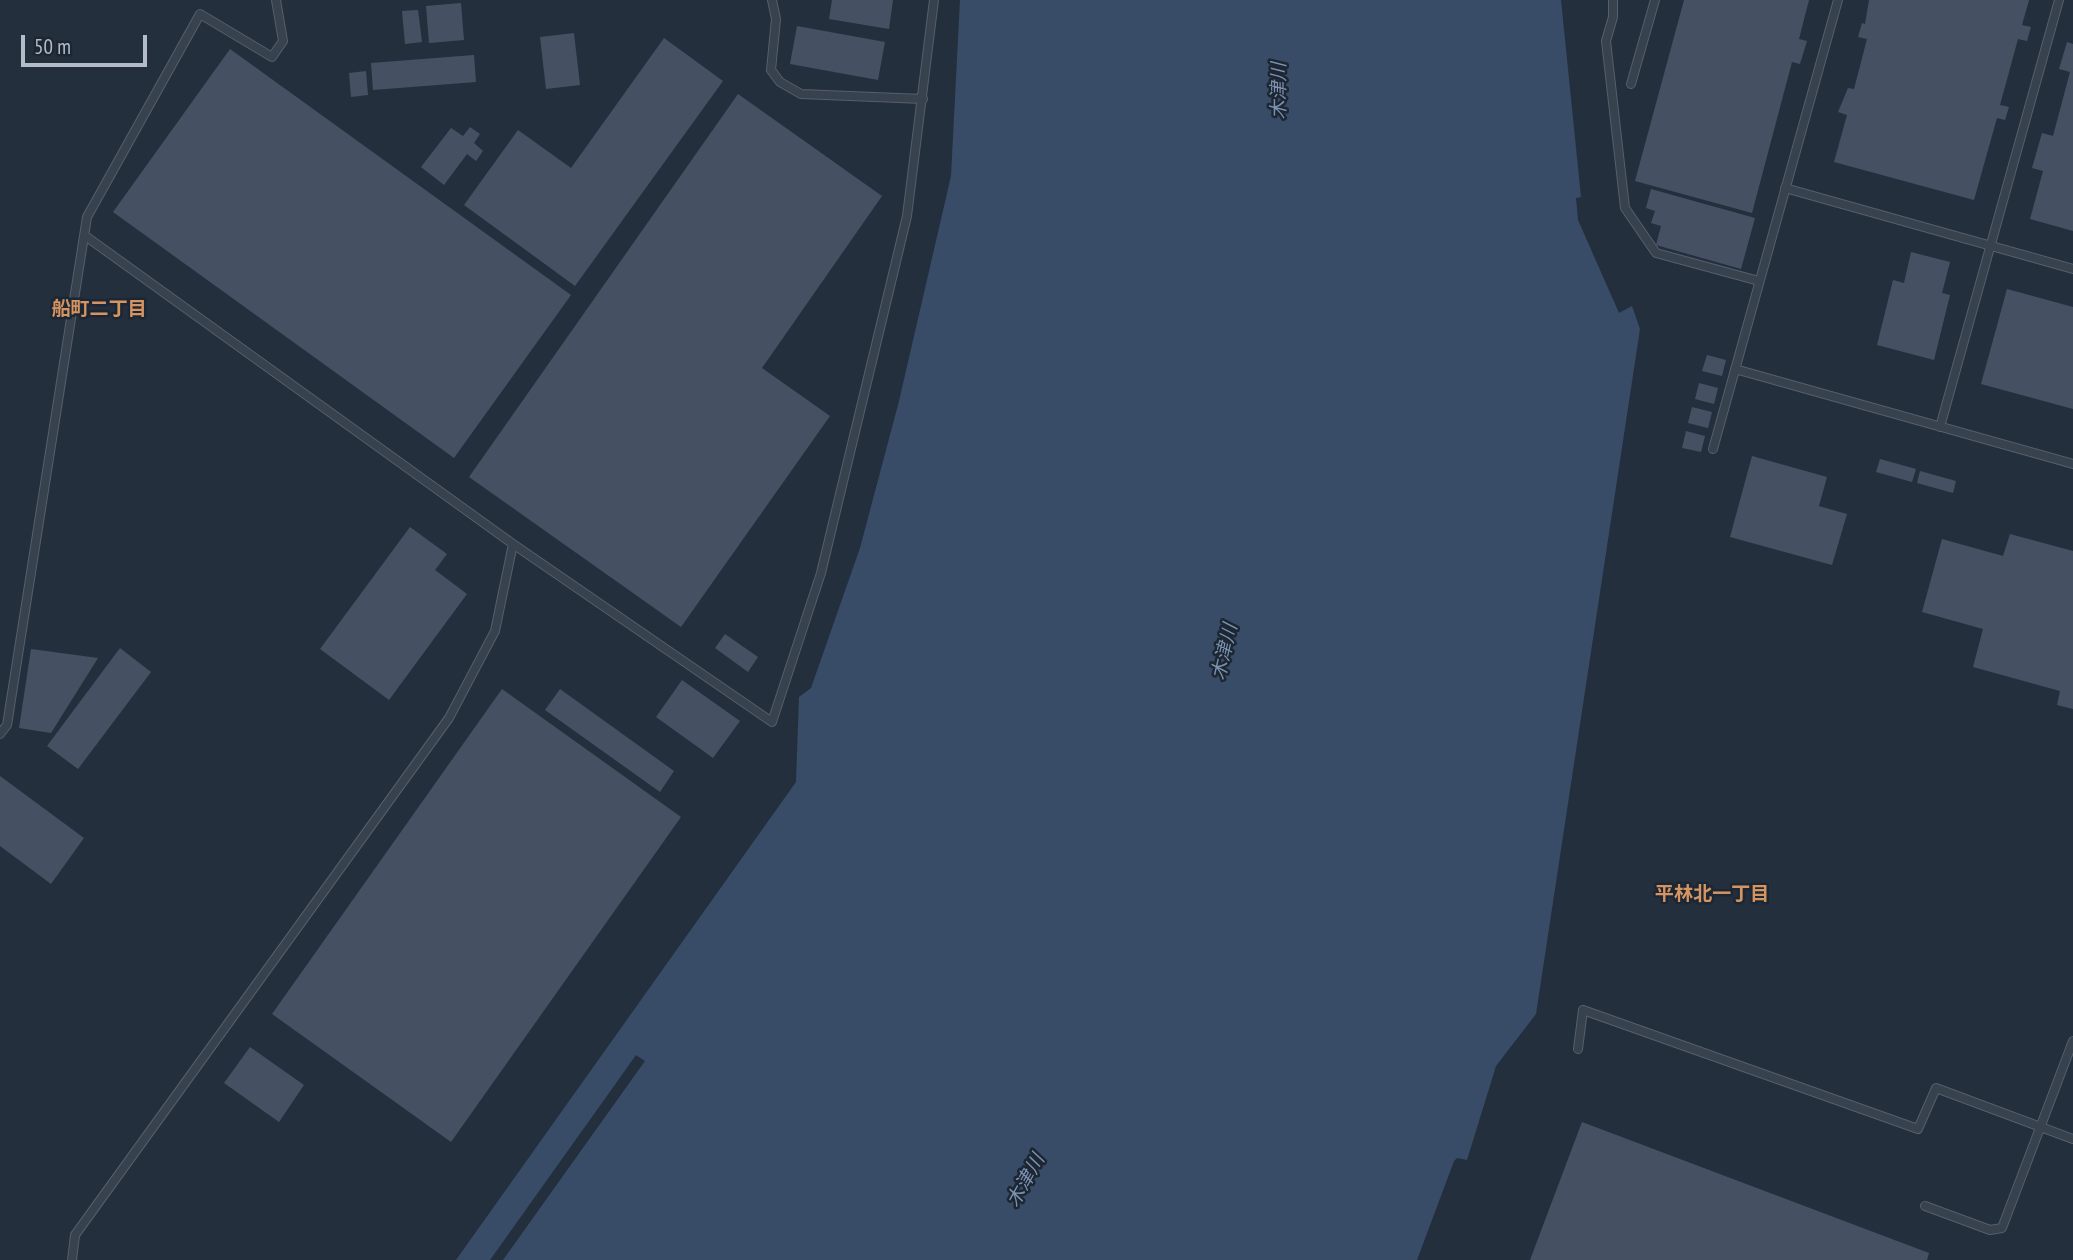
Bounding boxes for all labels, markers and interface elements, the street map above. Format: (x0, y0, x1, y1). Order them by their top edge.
scale bar (24, 21, 150, 65)
text: 50 m (34, 33, 71, 60)
water label: 木津川 (1269, 63, 1291, 119)
district label: 船町二丁目 (52, 299, 146, 321)
water label: 木津川 (1207, 622, 1243, 682)
district label: 平林北一丁目 (1655, 884, 1769, 906)
water label: 木津川 (1002, 1151, 1050, 1211)

